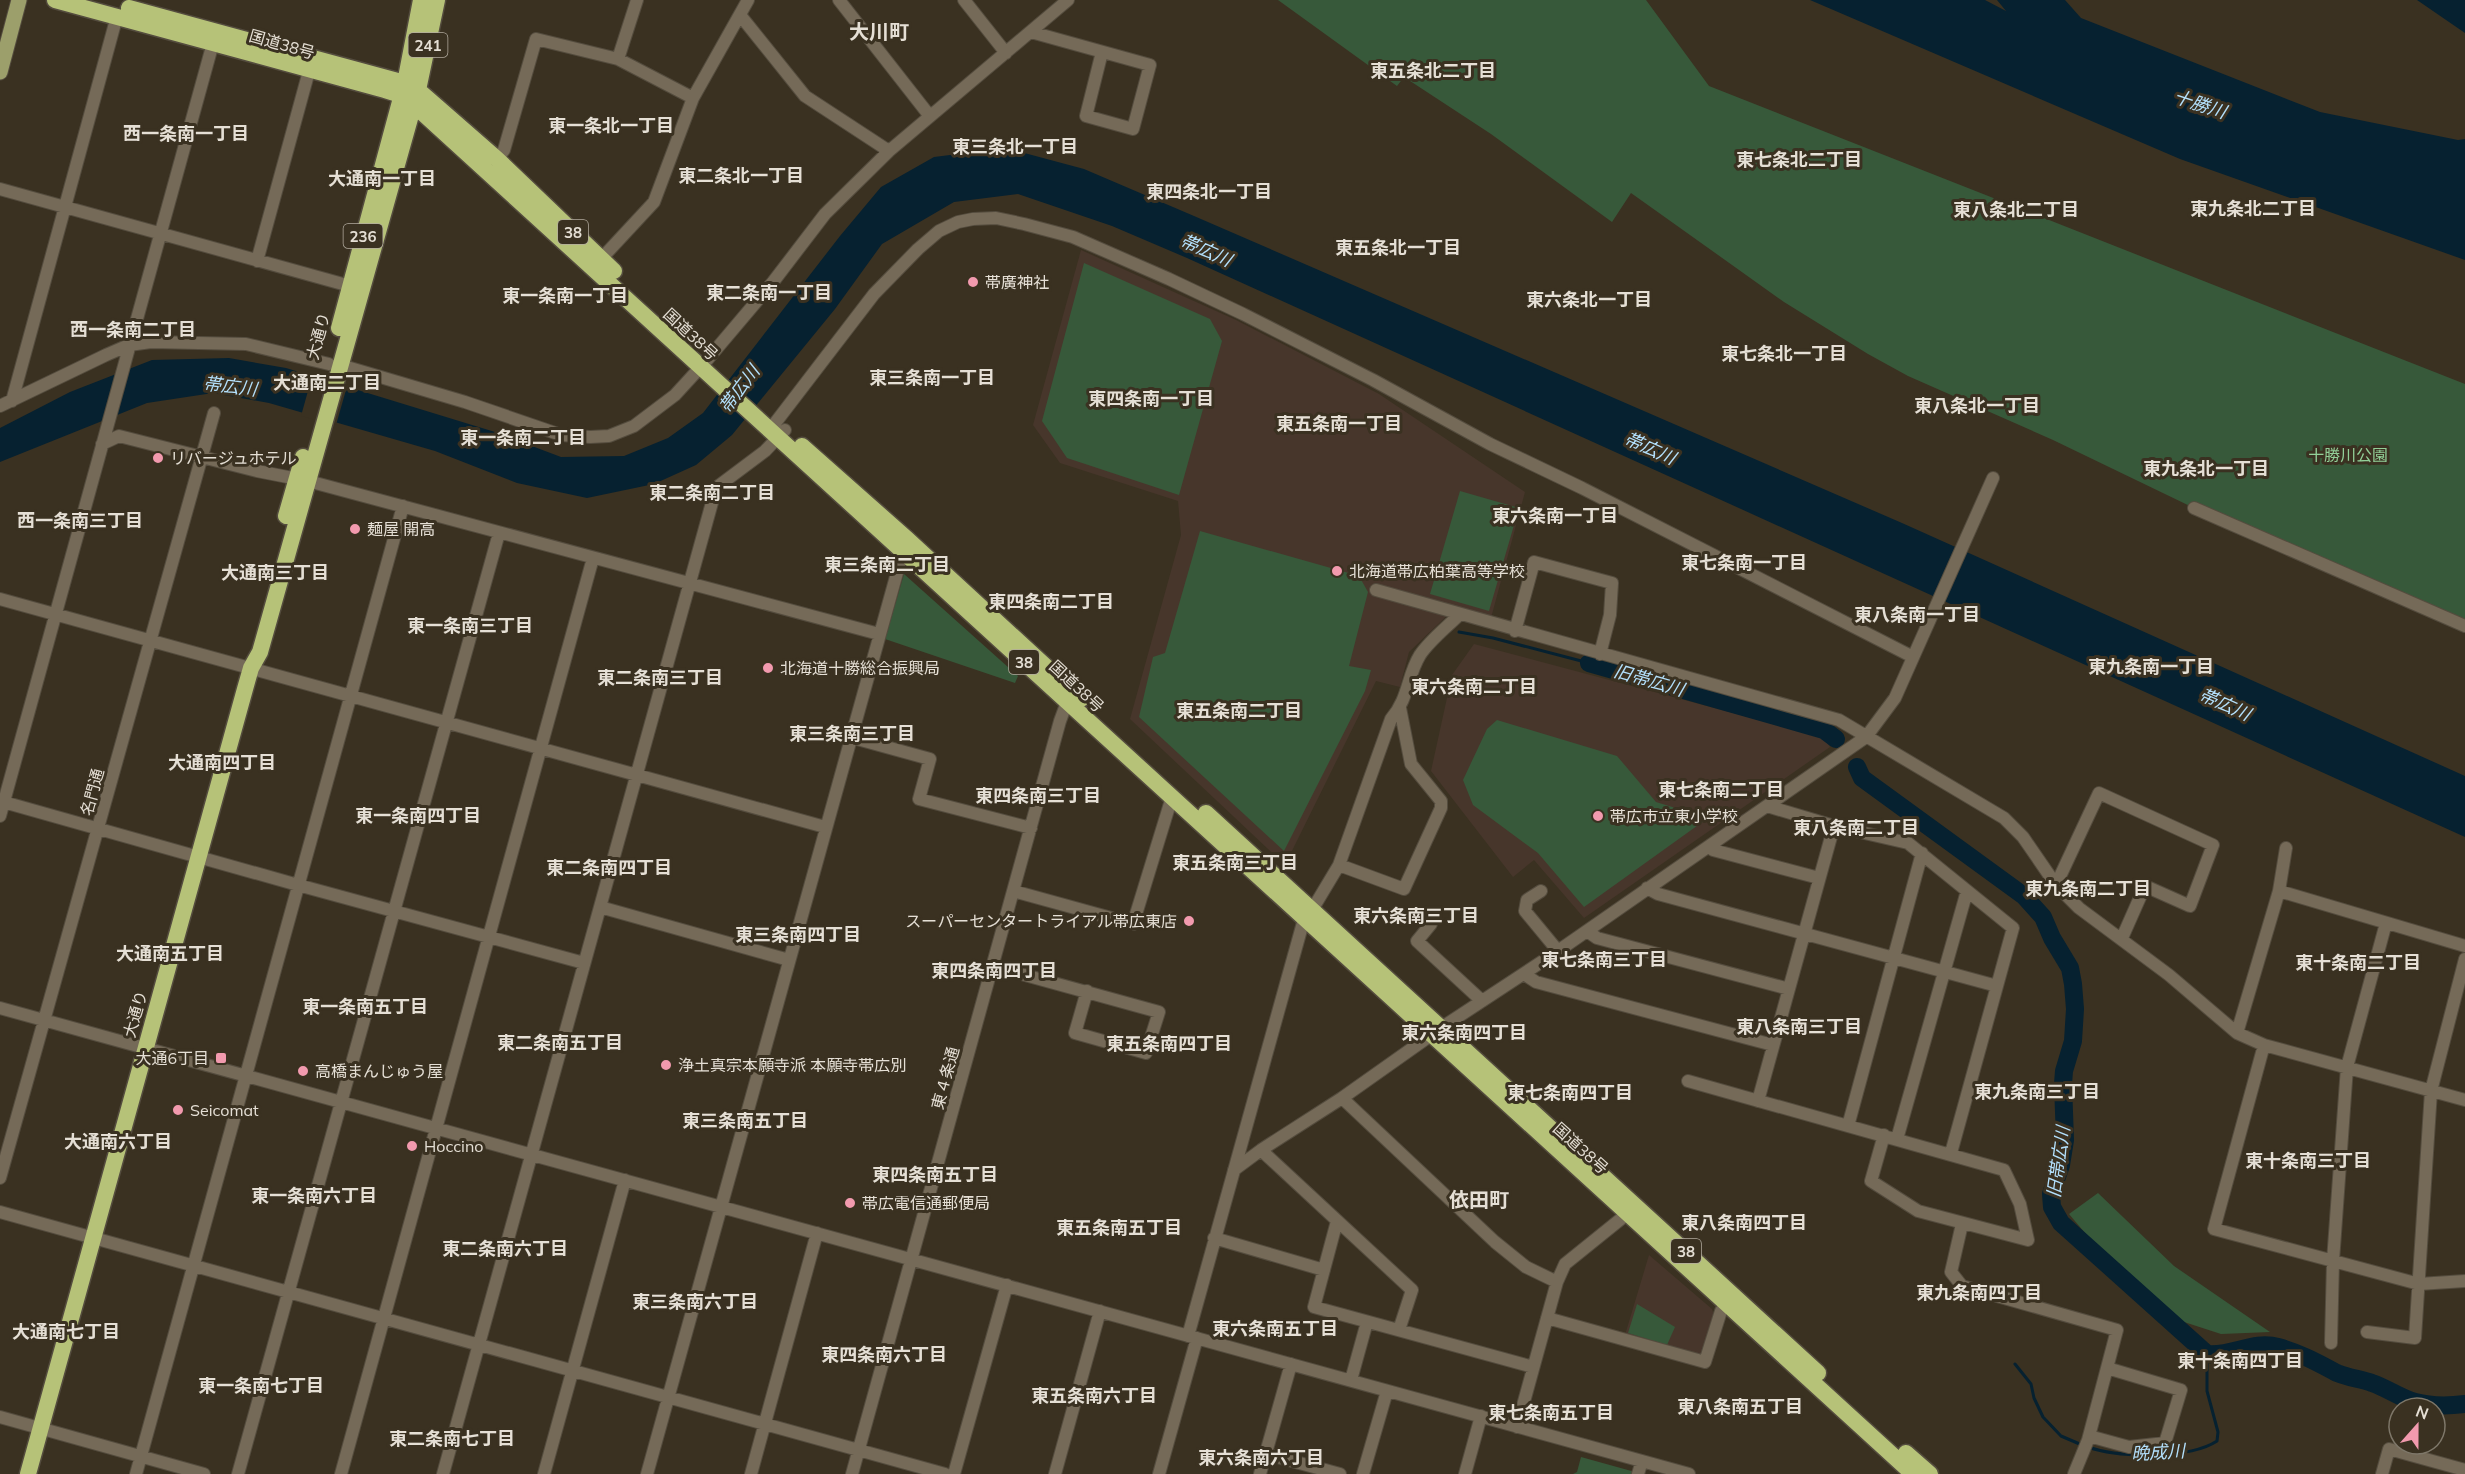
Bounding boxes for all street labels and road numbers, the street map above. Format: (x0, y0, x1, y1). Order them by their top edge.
street label: 国道38号 (247, 25, 317, 63)
road number: 241 (408, 33, 448, 57)
road number: 38 (558, 220, 588, 244)
road number: 236 (344, 224, 382, 248)
street label: 国道38号 (660, 304, 722, 364)
street label: 大通り (302, 310, 334, 362)
road number: 38 (1009, 650, 1039, 674)
street label: 国道38号 (1046, 656, 1108, 716)
street label: 名門通 (76, 766, 108, 818)
street label: 大通り (119, 988, 151, 1040)
street label: 東４条通 (927, 1044, 963, 1112)
street label: 国道38号 (1549, 1118, 1613, 1178)
road number: 38 (1671, 1239, 1701, 1263)

